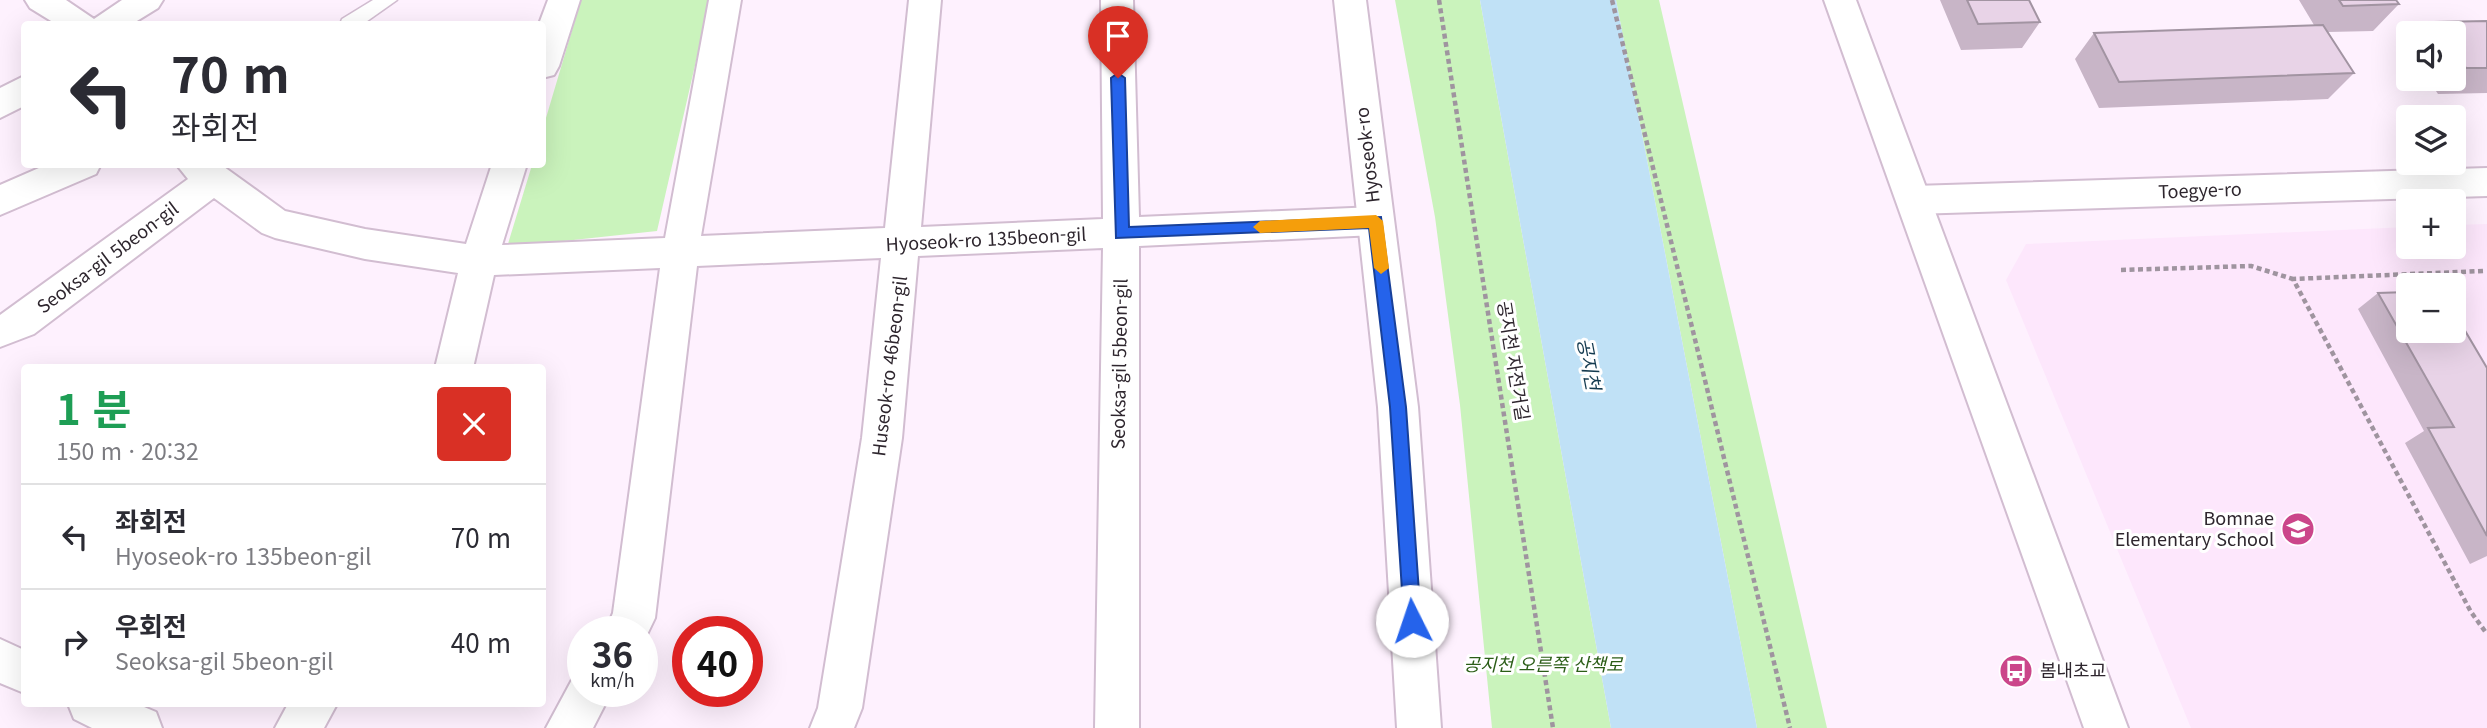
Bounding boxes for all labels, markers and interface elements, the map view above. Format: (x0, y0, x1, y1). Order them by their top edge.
pin (1088, 6, 1148, 78)
icon: arrive (1099, 17, 1137, 55)
map controls (2396, 21, 2466, 343)
button: sound (2396, 21, 2466, 91)
text: 70 m (171, 36, 290, 107)
icon: left (56, 49, 147, 140)
text: 좌회전 (171, 102, 259, 148)
button: layers (2396, 105, 2466, 175)
street label: Hyoseok-ro (1347, 106, 1385, 205)
street label: Toegye-ro (2158, 175, 2242, 203)
button: + (2396, 189, 2466, 259)
street label: Seoksa-gil 5beon-gil (31, 195, 183, 318)
street label: Hyoseok-ro 135beon-gil (885, 220, 1087, 256)
button: − (2396, 273, 2466, 343)
street label: Huseok-ro 46beon-gil (864, 274, 912, 457)
street label: Seoksa-gil 5beon-gil (1104, 278, 1132, 450)
street label: 공지천 자전거길 (1493, 299, 1537, 422)
water label: 공지천 (1572, 335, 1609, 394)
text: 1 분 (56, 376, 131, 437)
button: close (437, 387, 511, 461)
text: 150 m · 20:32 (56, 433, 199, 467)
text: 좌회전 (115, 501, 187, 538)
place label: Bomnae Elementary School (2115, 504, 2274, 551)
school or university icon: Bomnae Elementary School (2279, 510, 2317, 548)
icon: left (56, 518, 94, 556)
text: 70 m (451, 518, 511, 555)
text: Hyoseok-ro 135beon-gil (115, 538, 372, 572)
position arrow (1375, 584, 1449, 658)
text: 우회전 (115, 606, 187, 643)
speed limit sign: 40 (672, 616, 763, 707)
icon: right (56, 623, 94, 661)
text: 40 m (451, 623, 511, 660)
text: 36 (592, 627, 633, 678)
text: Seoksa-gil 5beon-gil (115, 643, 334, 677)
park label: 공지천 오른쪽 산책로 (1463, 650, 1624, 676)
bus stop icon: 봄내초교 (1997, 652, 2035, 690)
place label: 봄내초교 (2040, 656, 2106, 682)
text: km/h (590, 666, 635, 692)

